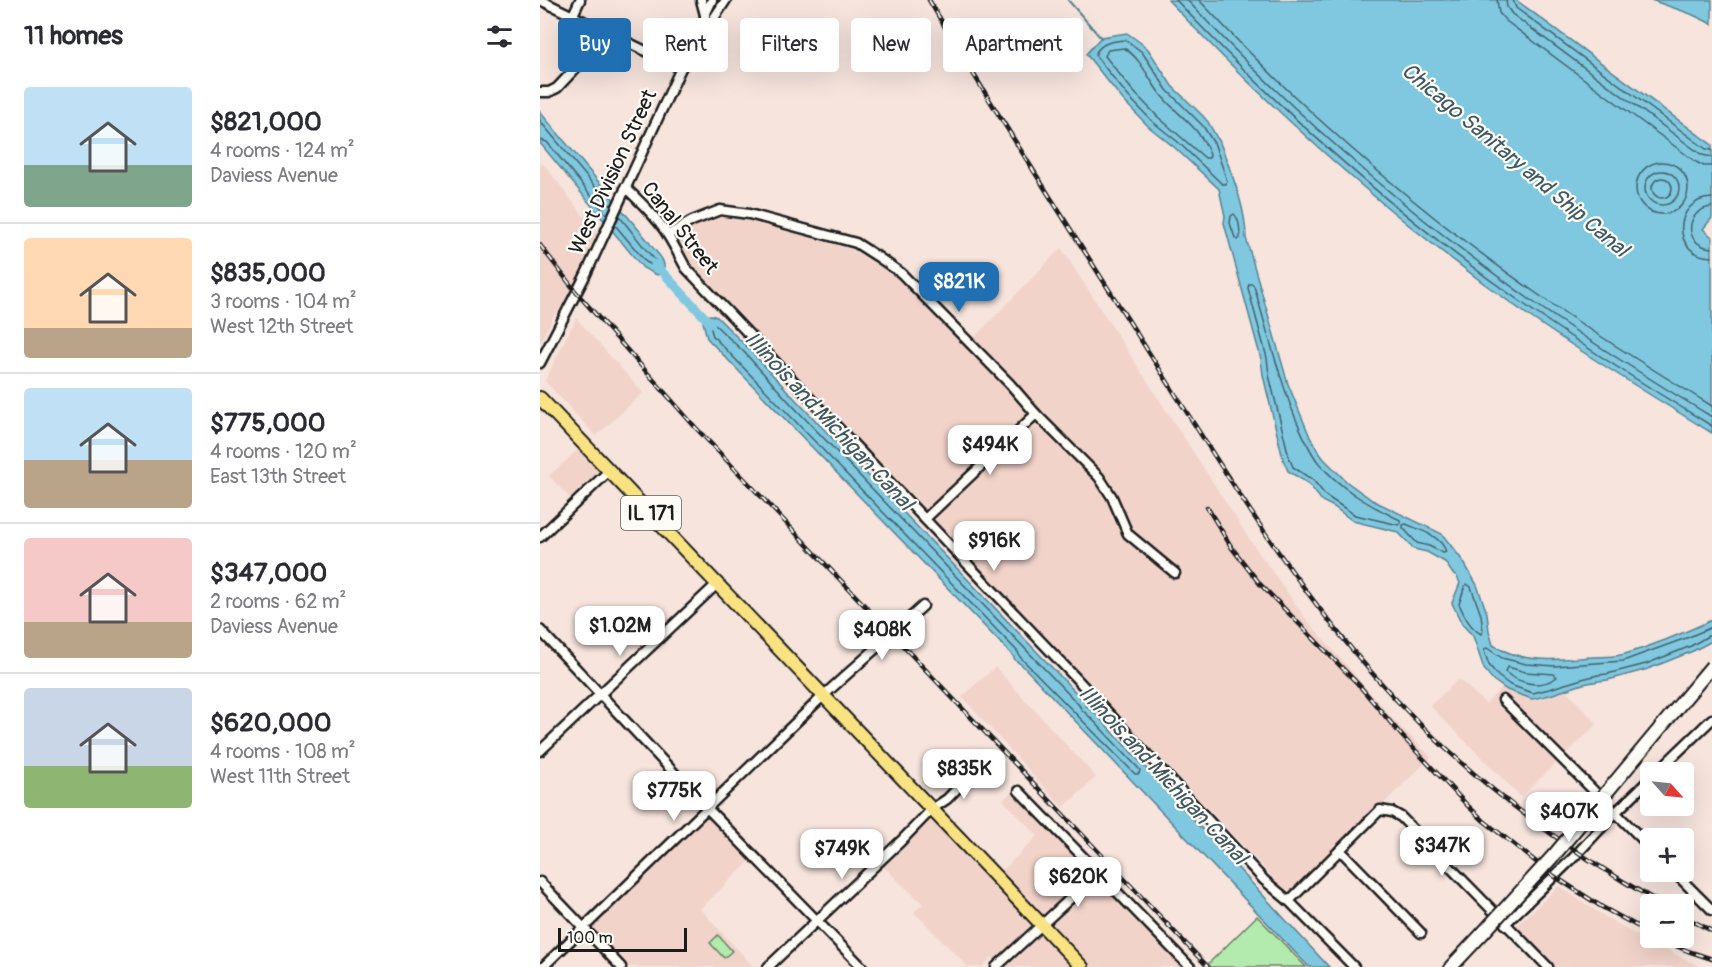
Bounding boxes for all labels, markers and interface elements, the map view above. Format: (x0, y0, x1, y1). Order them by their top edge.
chip: Buy (558, 18, 631, 72)
chip: Rent (643, 18, 728, 72)
chip: Filters (740, 18, 839, 72)
chip: New (851, 18, 931, 72)
chip: Apartment (943, 18, 1083, 72)
text: 11 homes (24, 20, 123, 52)
icon: filters (483, 20, 516, 53)
water label: Chicago Sanitary and Ship Canal (1396, 57, 1636, 265)
street label: West Division Street (563, 85, 663, 259)
text: $821,000 (210, 106, 322, 138)
icon: home (72, 111, 144, 183)
text: 4 rooms · 124 m² (210, 138, 355, 163)
text: Daviess Avenue (210, 163, 338, 188)
street label: Canal Street (635, 176, 725, 280)
text: $835,000 (210, 257, 326, 289)
icon: home (72, 262, 144, 334)
pin: $821K (917, 262, 1001, 313)
text: $821K (933, 269, 985, 294)
text: 3 rooms · 104 m² (210, 289, 357, 314)
text: West 12th Street (210, 314, 353, 339)
water label: Illinois and Michigan Canal (738, 325, 921, 519)
text: $775,000 (210, 407, 326, 439)
icon: home (72, 412, 144, 484)
pin: $494K (948, 425, 1032, 476)
text: $494K (962, 432, 1018, 457)
text: 4 rooms · 120 m² (210, 439, 357, 464)
text: East 13th Street (210, 464, 346, 489)
road number: IL 171 (621, 496, 681, 530)
pin: $916K (952, 521, 1036, 572)
text: $916K (968, 528, 1020, 553)
text: $347,000 (210, 557, 327, 589)
icon: home (72, 562, 144, 634)
text: 2 rooms · 62 m² (210, 589, 346, 614)
pin: $1.02M (571, 606, 669, 657)
pin: $408K (840, 610, 924, 661)
text: $1.02M (589, 613, 651, 638)
text: Daviess Avenue (210, 614, 338, 639)
text: $408K (853, 617, 911, 642)
water label: Illinois and Michigan Canal (1072, 679, 1255, 873)
text: $620,000 (210, 707, 331, 739)
icon: home (72, 712, 144, 784)
text: 4 rooms · 108 m² (210, 739, 356, 764)
pin: $835K (922, 749, 1006, 800)
text: $835K (937, 756, 991, 781)
north arrow (1640, 762, 1694, 816)
map controls (1640, 762, 1694, 948)
text: West 11th Street (210, 764, 350, 789)
pin: $775K (632, 771, 716, 822)
text: $775K (647, 778, 701, 803)
pin: $407K (1527, 792, 1611, 843)
text: $407K (1540, 799, 1598, 824)
pin: $347K (1400, 826, 1484, 877)
button: + (1640, 828, 1694, 882)
pin: $749K (800, 829, 884, 880)
text: $347K (1414, 833, 1470, 858)
text: $749K (814, 836, 870, 861)
pin: $620K (1036, 857, 1120, 908)
text: $620K (1048, 864, 1108, 889)
button: − (1640, 894, 1694, 948)
scale bar (558, 925, 687, 952)
text: 100 m (567, 928, 613, 948)

